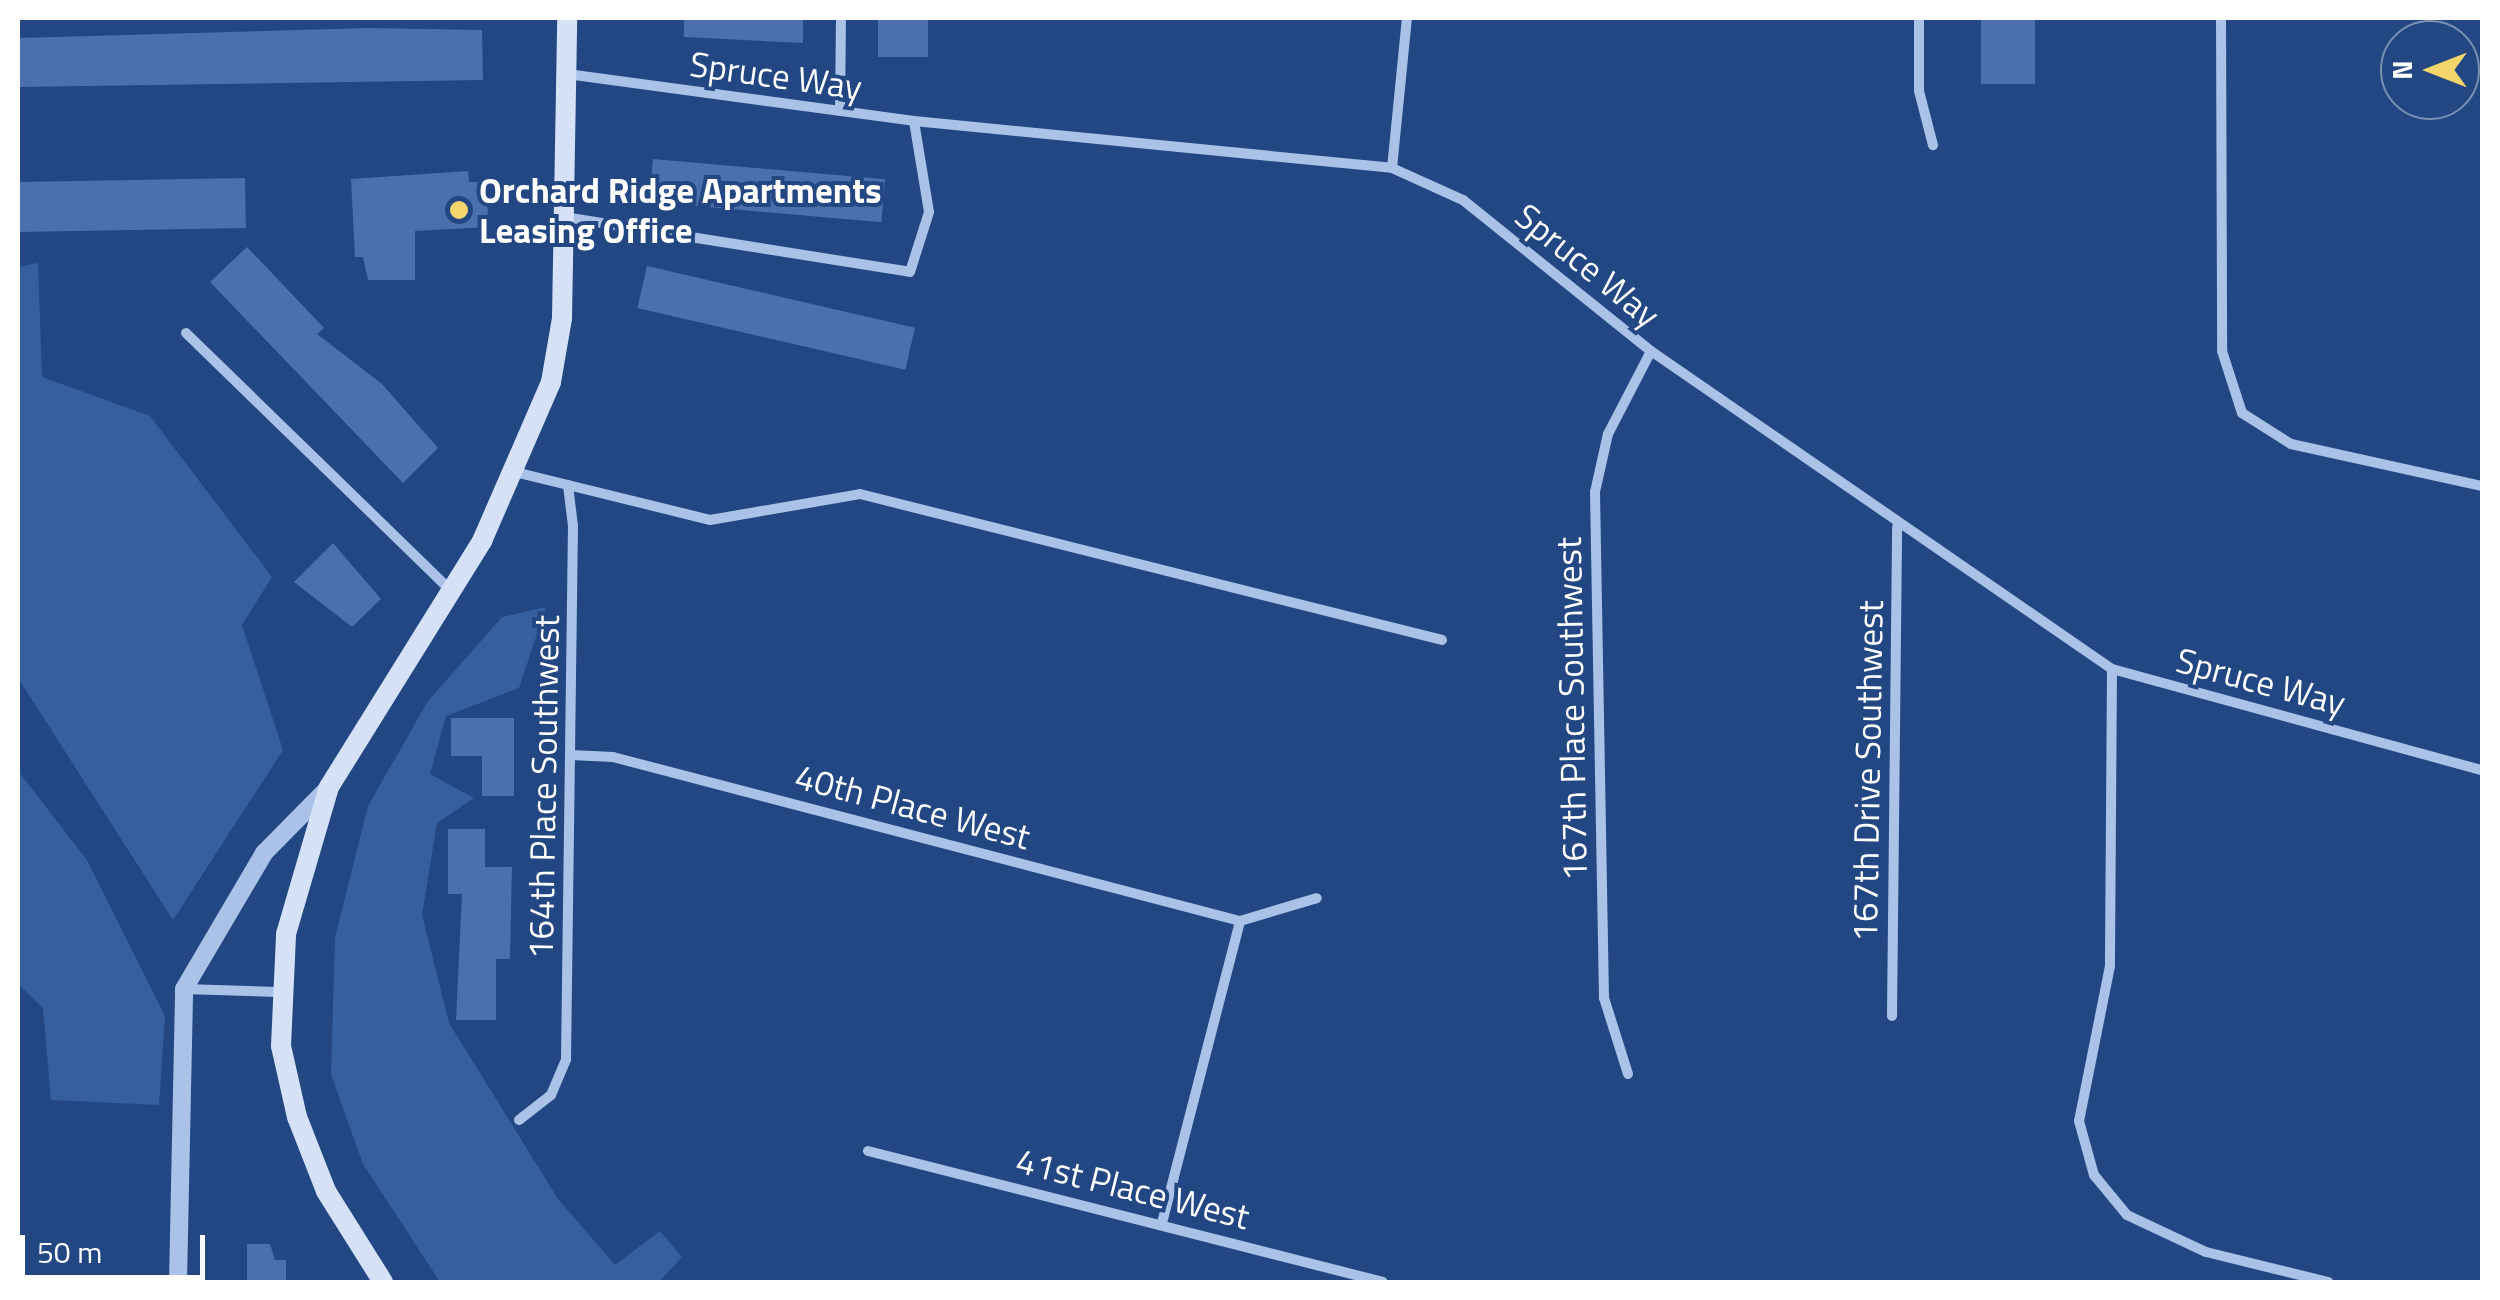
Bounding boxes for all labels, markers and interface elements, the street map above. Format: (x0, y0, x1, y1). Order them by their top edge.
north arrow (2380, 20, 2480, 120)
street label: Spruce Way (687, 42, 865, 108)
text: N (2380, 60, 2423, 80)
place label: Orchard Ridge Apartments Leasing Office (479, 169, 881, 251)
street label: Spruce Way (1507, 194, 1669, 336)
marker: Orchard Ridge Apartments Leasing Office (448, 199, 470, 221)
street label: 167th Place Southwest (1547, 537, 1595, 881)
street label: 167th Drive Southwest (1843, 600, 1891, 942)
street label: 164th Place Southwest (519, 615, 567, 959)
street label: Spruce Way (2172, 638, 2350, 724)
street label: 40th Place West (791, 754, 1035, 858)
street label: 41st Place West (1012, 1139, 1254, 1237)
scale bar (25, 1215, 210, 1277)
text: 50 m (37, 1229, 102, 1275)

